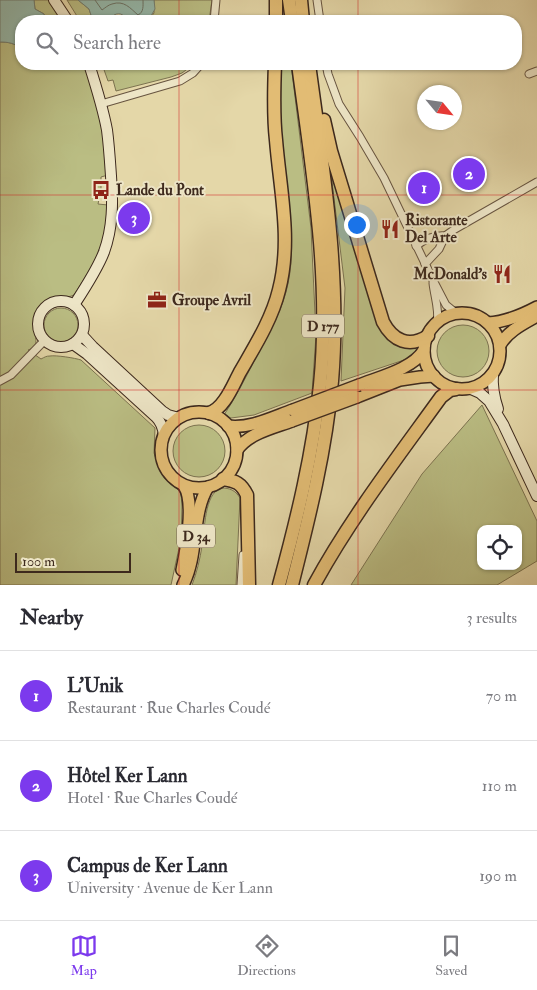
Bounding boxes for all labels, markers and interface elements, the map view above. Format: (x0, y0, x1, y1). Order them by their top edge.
search box (15, 15, 522, 70)
icon: search (33, 29, 61, 57)
text: Search here (73, 31, 161, 55)
north arrow (417, 85, 462, 130)
pin: 2 (453, 155, 485, 193)
pin: 1 (408, 169, 440, 207)
bus stop icon: Lande du Pont (90, 179, 112, 201)
place label: Lande du Pont (116, 181, 204, 200)
pin: 3 (118, 199, 150, 237)
place label: Ristorante Del Arte (405, 211, 468, 247)
your location (344, 212, 370, 238)
restaurant icon: Ristorante Del Arte (379, 218, 401, 240)
restaurant icon: McDonald's (491, 263, 513, 285)
place label: McDonald's (413, 265, 487, 284)
office icon: Groupe Avril (146, 289, 168, 311)
place label: Groupe Avril (172, 291, 251, 311)
road number: D 177 (302, 314, 344, 338)
road number: D 34 (177, 524, 215, 548)
map controls (477, 525, 522, 570)
button: locate (477, 525, 522, 570)
scale bar (15, 550, 131, 573)
text: 100 m (22, 553, 55, 570)
text: Nearby (20, 604, 83, 631)
text: 3 results (466, 608, 517, 628)
text: L'Unik (67, 674, 123, 698)
text: 1 (33, 686, 39, 706)
text: 70 m (486, 686, 517, 706)
text: Restaurant · Rue Charles Coudé (67, 698, 270, 718)
text: Hôtel Ker Lann (67, 764, 188, 788)
text: 2 (32, 776, 40, 796)
text: 110 m (482, 776, 517, 796)
text: Hotel · Rue Charles Coudé (67, 788, 238, 808)
text: Campus de Ker Lann (67, 854, 228, 878)
text: 3 (33, 866, 39, 886)
text: 190 m (479, 866, 517, 886)
text: University · Avenue de Ker Lann (67, 878, 273, 898)
tab: Map (70, 932, 98, 979)
tab: Directions (237, 932, 296, 979)
tab: Saved (435, 932, 467, 979)

